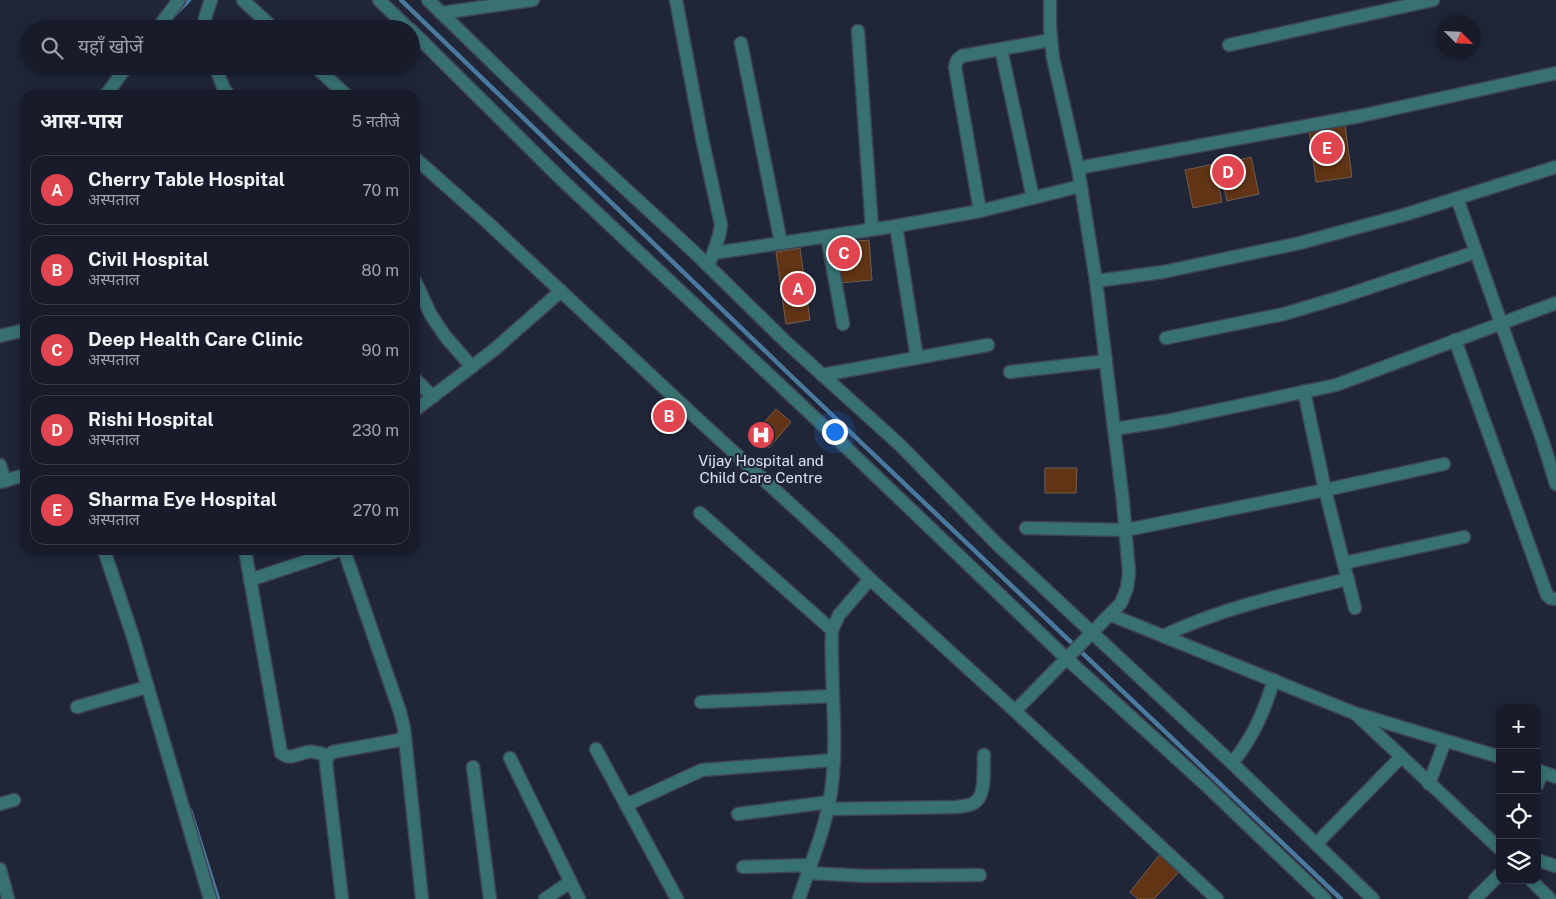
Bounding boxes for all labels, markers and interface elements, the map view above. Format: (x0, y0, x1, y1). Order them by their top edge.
north arrow (1436, 15, 1481, 60)
search box (20, 20, 420, 75)
icon: search (38, 34, 66, 62)
text: यहाँ खोजें (78, 35, 143, 57)
text: आस-पास (40, 108, 122, 133)
text: 5 नतीजे (352, 112, 400, 131)
pin: E (1311, 129, 1343, 167)
pin: D (1212, 153, 1244, 191)
text: Cherry Table Hospital (88, 168, 285, 190)
text: A (51, 181, 63, 200)
text: 70 m (362, 181, 399, 200)
text: अस्पताल (88, 190, 140, 209)
pin: C (828, 234, 860, 272)
text: Civil Hospital (88, 248, 209, 270)
text: B (52, 261, 62, 280)
text: 80 m (361, 261, 399, 280)
text: अस्पताल (88, 270, 140, 289)
pin: A (782, 270, 814, 308)
text: Deep Health Care Clinic (88, 328, 303, 350)
text: C (51, 341, 63, 360)
text: 90 m (362, 341, 399, 360)
text: अस्पताल (88, 350, 140, 369)
pin: B (653, 397, 685, 435)
text: Rishi Hospital (88, 408, 214, 430)
your location (822, 419, 848, 445)
hospital icon: Vijay Hospital and Child Care Centre (746, 420, 776, 450)
text: D (51, 421, 63, 440)
text: 230 m (352, 421, 399, 440)
text: अस्पताल (88, 430, 140, 449)
place label: Vijay Hospital and Child Care Centre (698, 452, 824, 486)
text: Sharma Eye Hospital (88, 488, 277, 510)
text: E (52, 501, 62, 520)
text: 270 m (353, 501, 399, 520)
text: अस्पताल (88, 510, 140, 529)
map controls (1496, 704, 1541, 884)
button: + (1496, 704, 1541, 749)
button: − (1496, 749, 1541, 794)
button: locate (1496, 794, 1541, 839)
button: layers (1496, 839, 1541, 884)

